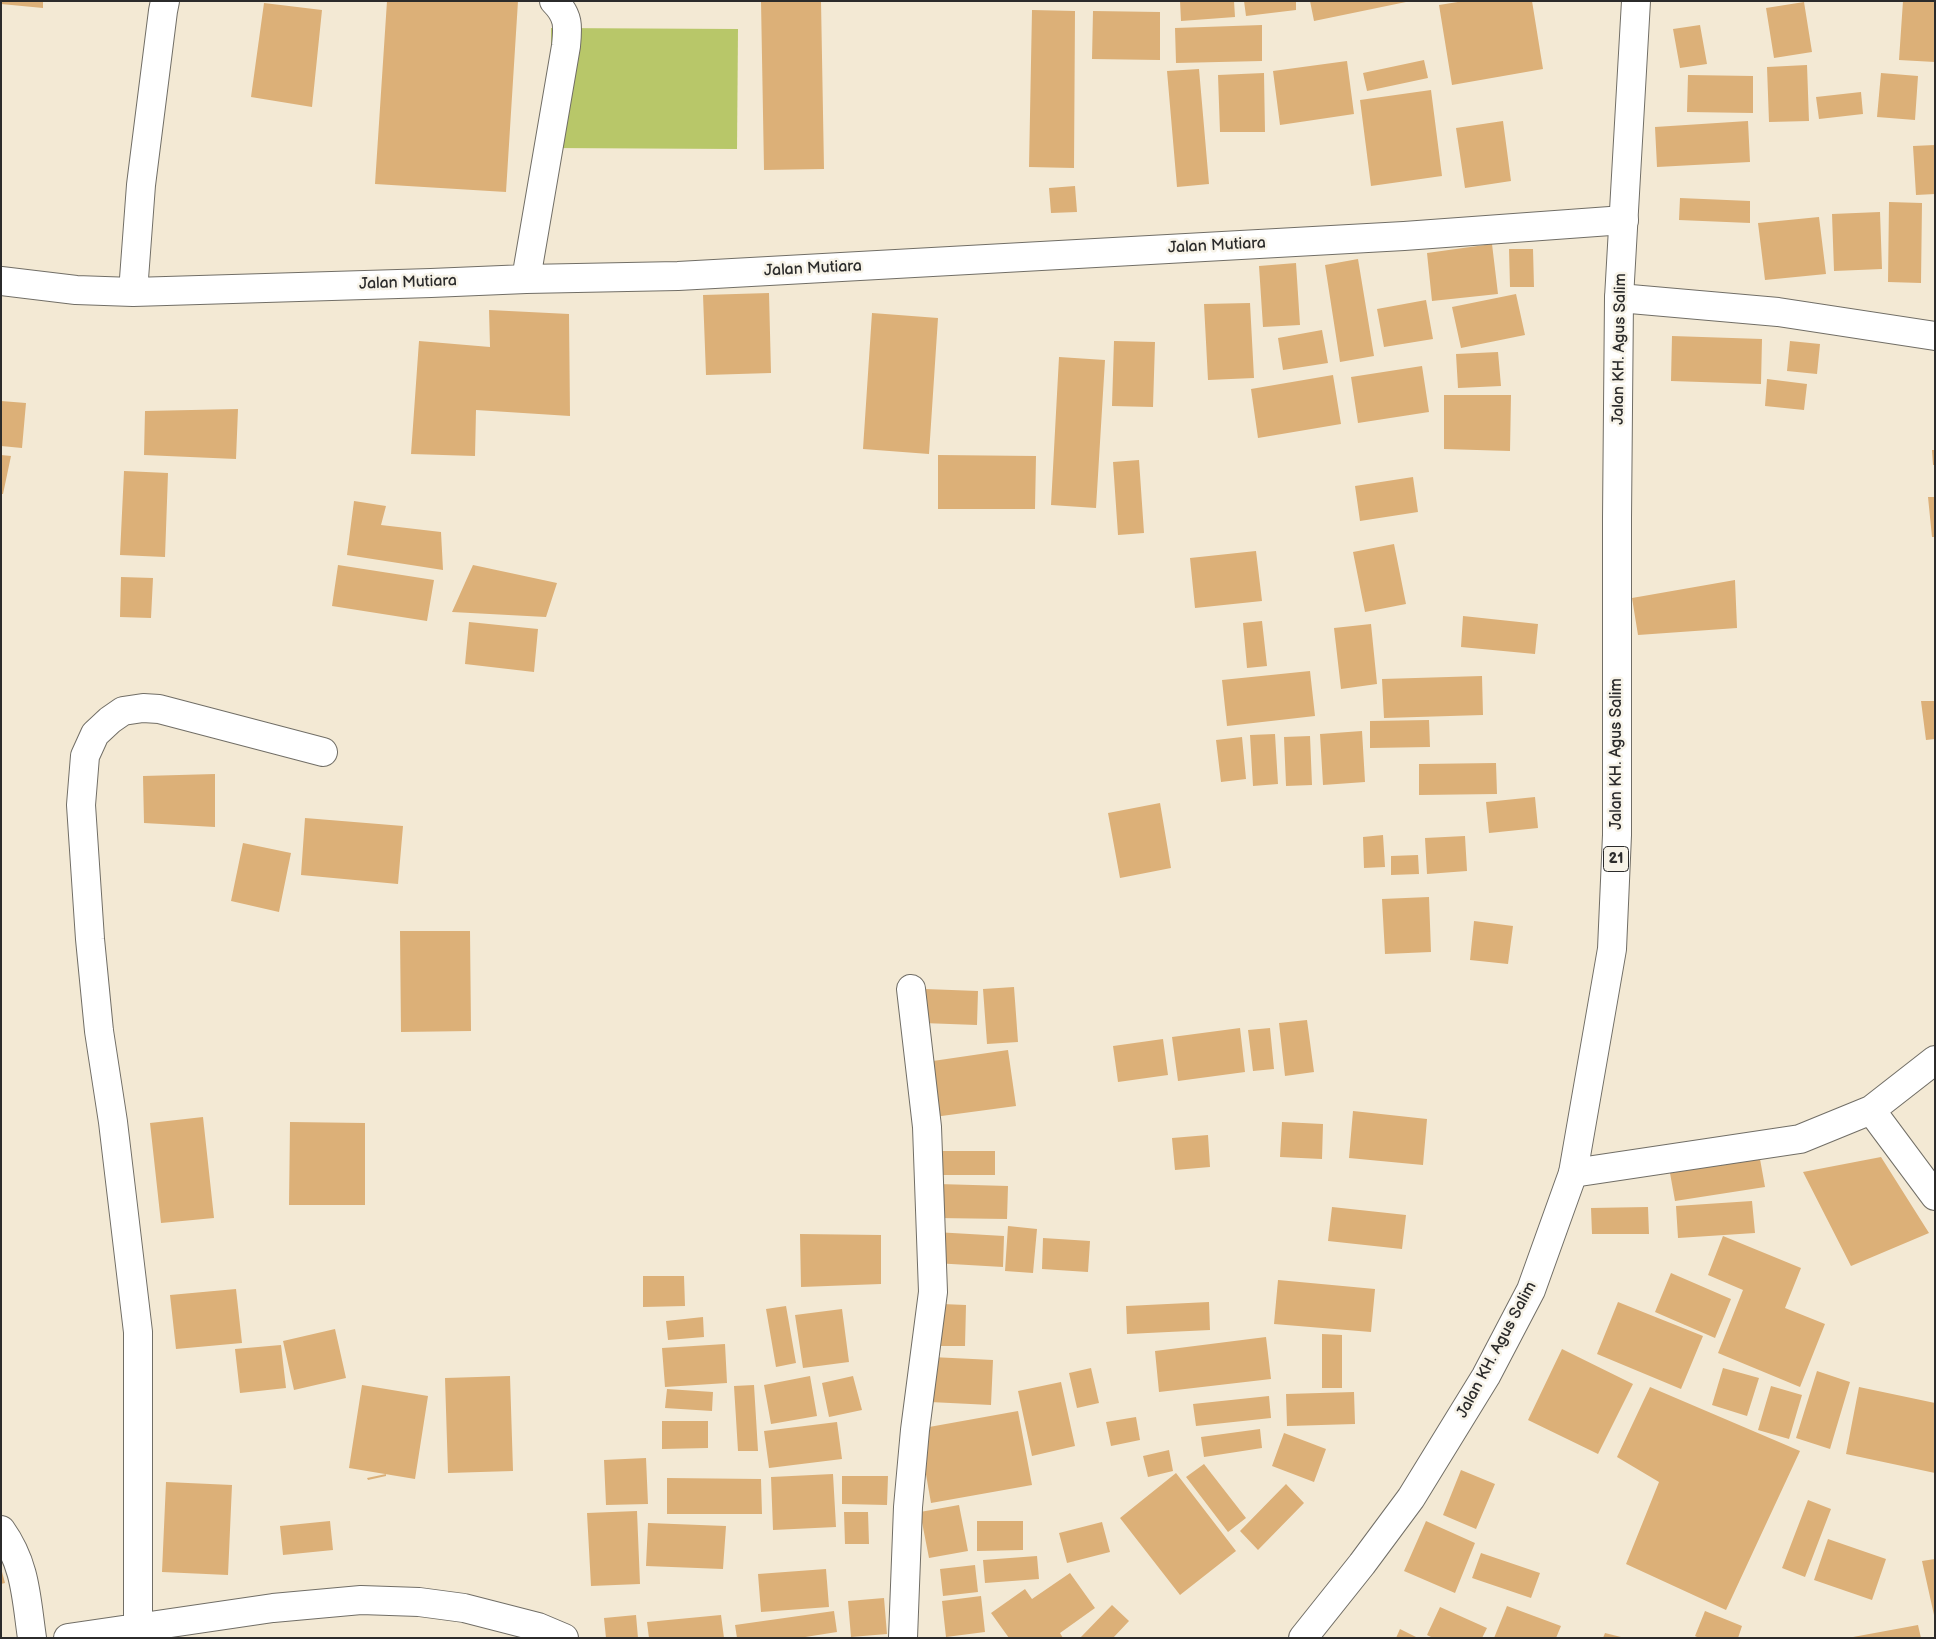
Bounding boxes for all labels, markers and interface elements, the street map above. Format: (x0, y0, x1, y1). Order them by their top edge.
street label: Jalan Mutiara (1168, 234, 1266, 258)
street label: Jalan Mutiara (764, 257, 862, 281)
street label: Jalan Mutiara (359, 272, 457, 294)
street label: Jalan KH. Agus Salim (1609, 273, 1631, 425)
street label: Jalan KH. Agus Salim (1607, 678, 1627, 830)
road number: 21 (1604, 846, 1628, 872)
street label: Jalan KH. Agus Salim (1453, 1279, 1541, 1421)

